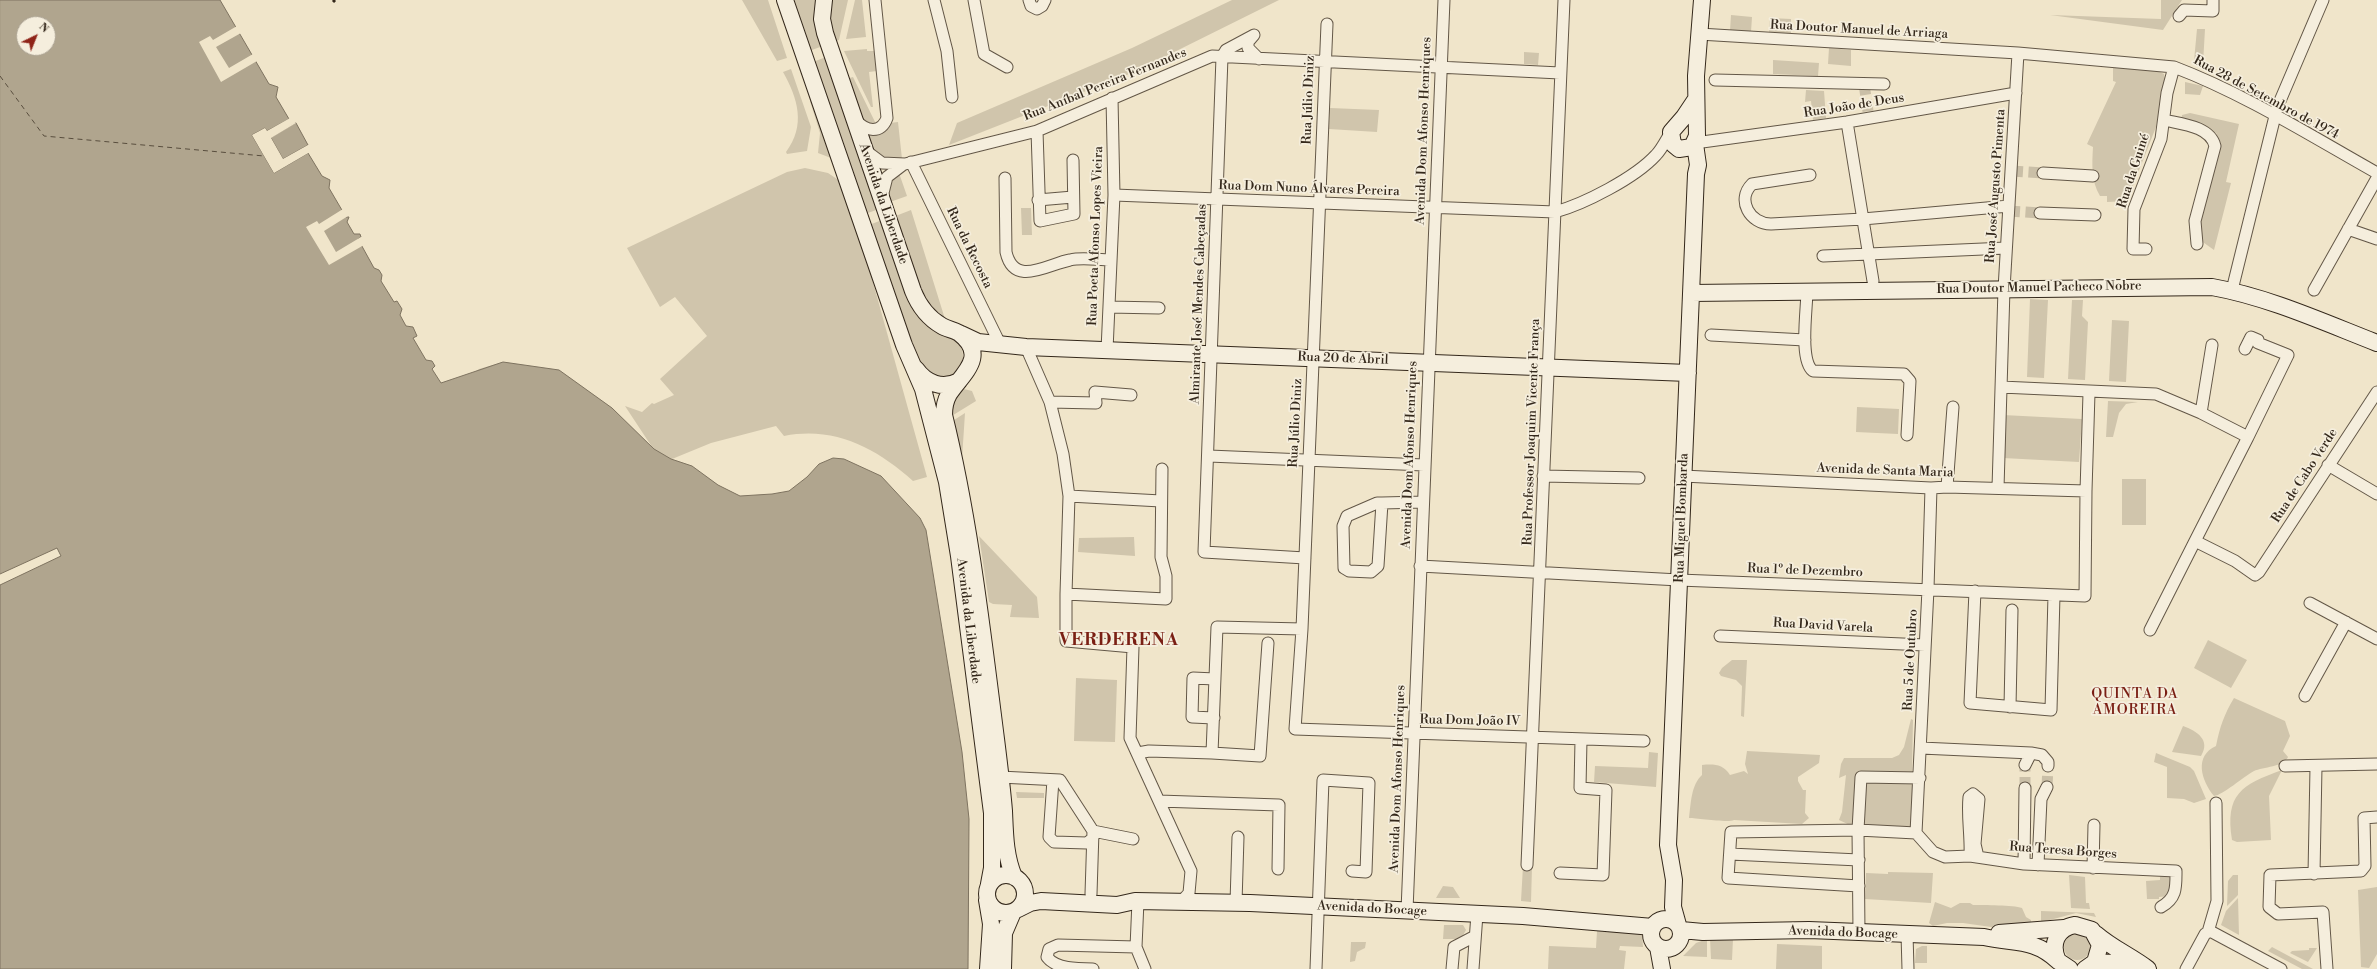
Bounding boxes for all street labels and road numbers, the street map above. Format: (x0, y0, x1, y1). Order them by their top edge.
street label: Rua Doutor Manuel de Arriaga (1770, 18, 1948, 42)
street label: Avenida Dom Afonso Henriques (1413, 37, 1435, 225)
street label: Rua Aníbal Pereira Fernandes (1021, 45, 1189, 125)
street label: Rua 28 de Setembro de 1974 (2190, 53, 2342, 143)
street label: Rua Júlio Diniz (1300, 55, 1318, 145)
street label: Rua João de Deus (1803, 90, 1905, 122)
street label: Rua José Augusto Pimenta (1983, 108, 2009, 264)
street label: Rua da Guiné (2115, 132, 2153, 210)
street label: Avenida da Liberdade (855, 142, 911, 266)
street label: Rua Poeta Afonso Lopes Vieira (1085, 146, 1107, 326)
street label: Rua Dom Nuno Álvares Pereira (1218, 178, 1400, 200)
street label: Almirante José Mendes Cabeçadas (1188, 204, 1210, 404)
street label: Rua da Recosta (943, 205, 995, 291)
street label: Rua Doutor Manuel Pacheco Nobre (1936, 278, 2142, 298)
street label: Rua Professor Joaquim Vicente França (1520, 318, 1544, 546)
street label: Rua 20 de Abril (1297, 350, 1389, 368)
street label: Avenida Dom Afonso Henriques (1399, 361, 1421, 549)
street label: Rua Júlio Diniz (1286, 378, 1306, 468)
street label: Rua de Cabo Verde (2269, 426, 2341, 526)
street label: Rua Miguel Bombarda (1672, 453, 1692, 583)
street label: Avenida de Santa Maria (1816, 461, 1954, 481)
street label: Avenida da Liberdade (953, 557, 983, 685)
street label: Rua 1º de Dezembro (1747, 561, 1863, 581)
street label: Rua 5 de Outubro (1901, 609, 1921, 711)
street label: Rua David Varela (1773, 616, 1873, 636)
street label: Avenida Dom Afonso Henriques (1387, 685, 1409, 873)
street label: Rua Dom João IV (1419, 712, 1521, 730)
street label: Rua Teresa Borges (2009, 839, 2117, 863)
street label: Avenida do Bocage (1317, 898, 1427, 920)
street label: Avenida do Bocage (1788, 923, 1898, 943)

